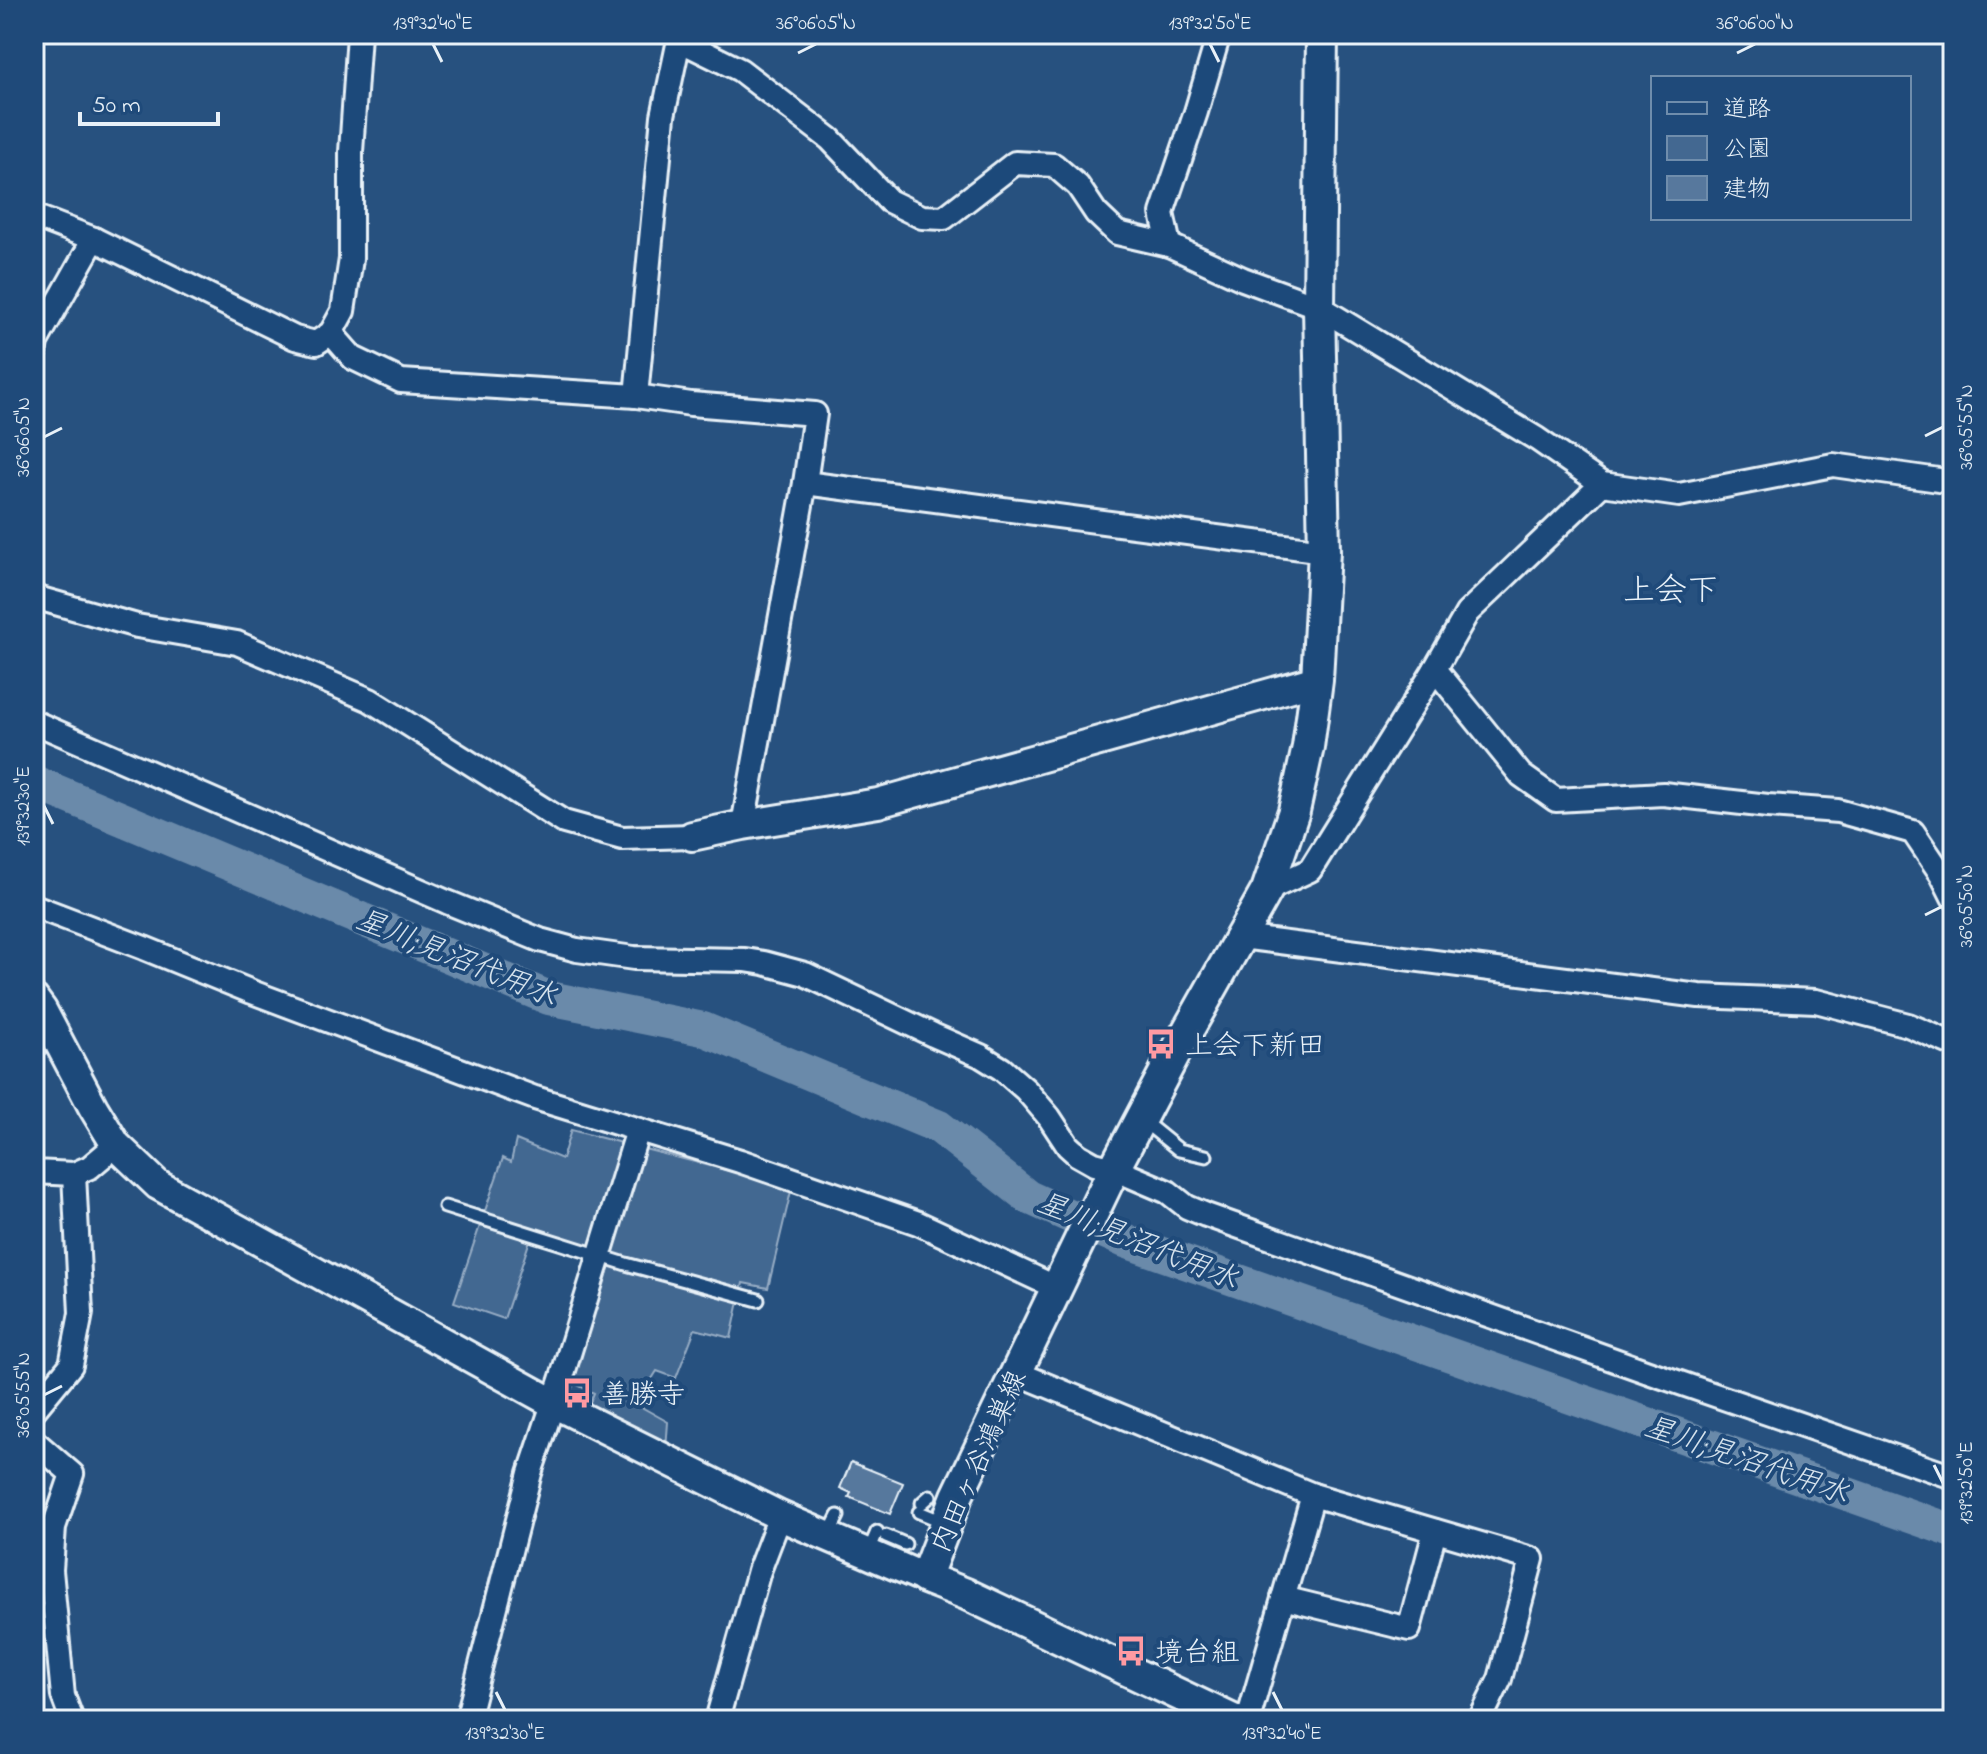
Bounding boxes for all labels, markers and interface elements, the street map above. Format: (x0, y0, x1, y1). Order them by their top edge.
text: 139°32'40"E (393, 10, 473, 39)
text: 36°06'05"N (776, 10, 856, 39)
text: 139°32'50"E (1168, 10, 1252, 39)
text: 36°06'00"N (1716, 10, 1794, 39)
scale bar (80, 76, 218, 126)
legend (1651, 76, 1911, 220)
text: 50 m (92, 89, 141, 124)
text: 道路 (1723, 93, 1771, 128)
text: 公園 (1723, 133, 1771, 168)
text: 建物 (1723, 173, 1771, 208)
text: 36°05'55"N (1953, 384, 1982, 470)
text: 36°06'05"N (10, 397, 39, 477)
district label: 上会下 (1623, 569, 1719, 616)
text: 139°32'30"E (10, 766, 39, 846)
text: 36°05'50"N (1953, 865, 1982, 947)
water label: 星川;見沼代用水 (348, 899, 563, 1020)
bus stop icon: 上会下新田 (1144, 1027, 1178, 1061)
place label: 上会下新田 (1185, 1027, 1325, 1068)
water label: 星川;見沼代用水 (1029, 1182, 1244, 1303)
text: 36°05'55"N (10, 1352, 39, 1438)
street label: 内田ヶ谷鴻巣線 (922, 1365, 1039, 1560)
bus stop icon: 善勝寺 (560, 1376, 594, 1410)
place label: 善勝寺 (601, 1376, 685, 1417)
water label: 星川;見沼代用水 (1638, 1406, 1854, 1517)
text: 139°32'50"E (1953, 1441, 1982, 1525)
bus stop icon: 境台組 (1114, 1634, 1148, 1668)
place label: 境台組 (1155, 1634, 1239, 1675)
text: 139°32'30"E (465, 1720, 545, 1749)
text: 139°32'40"E (1242, 1720, 1322, 1749)

